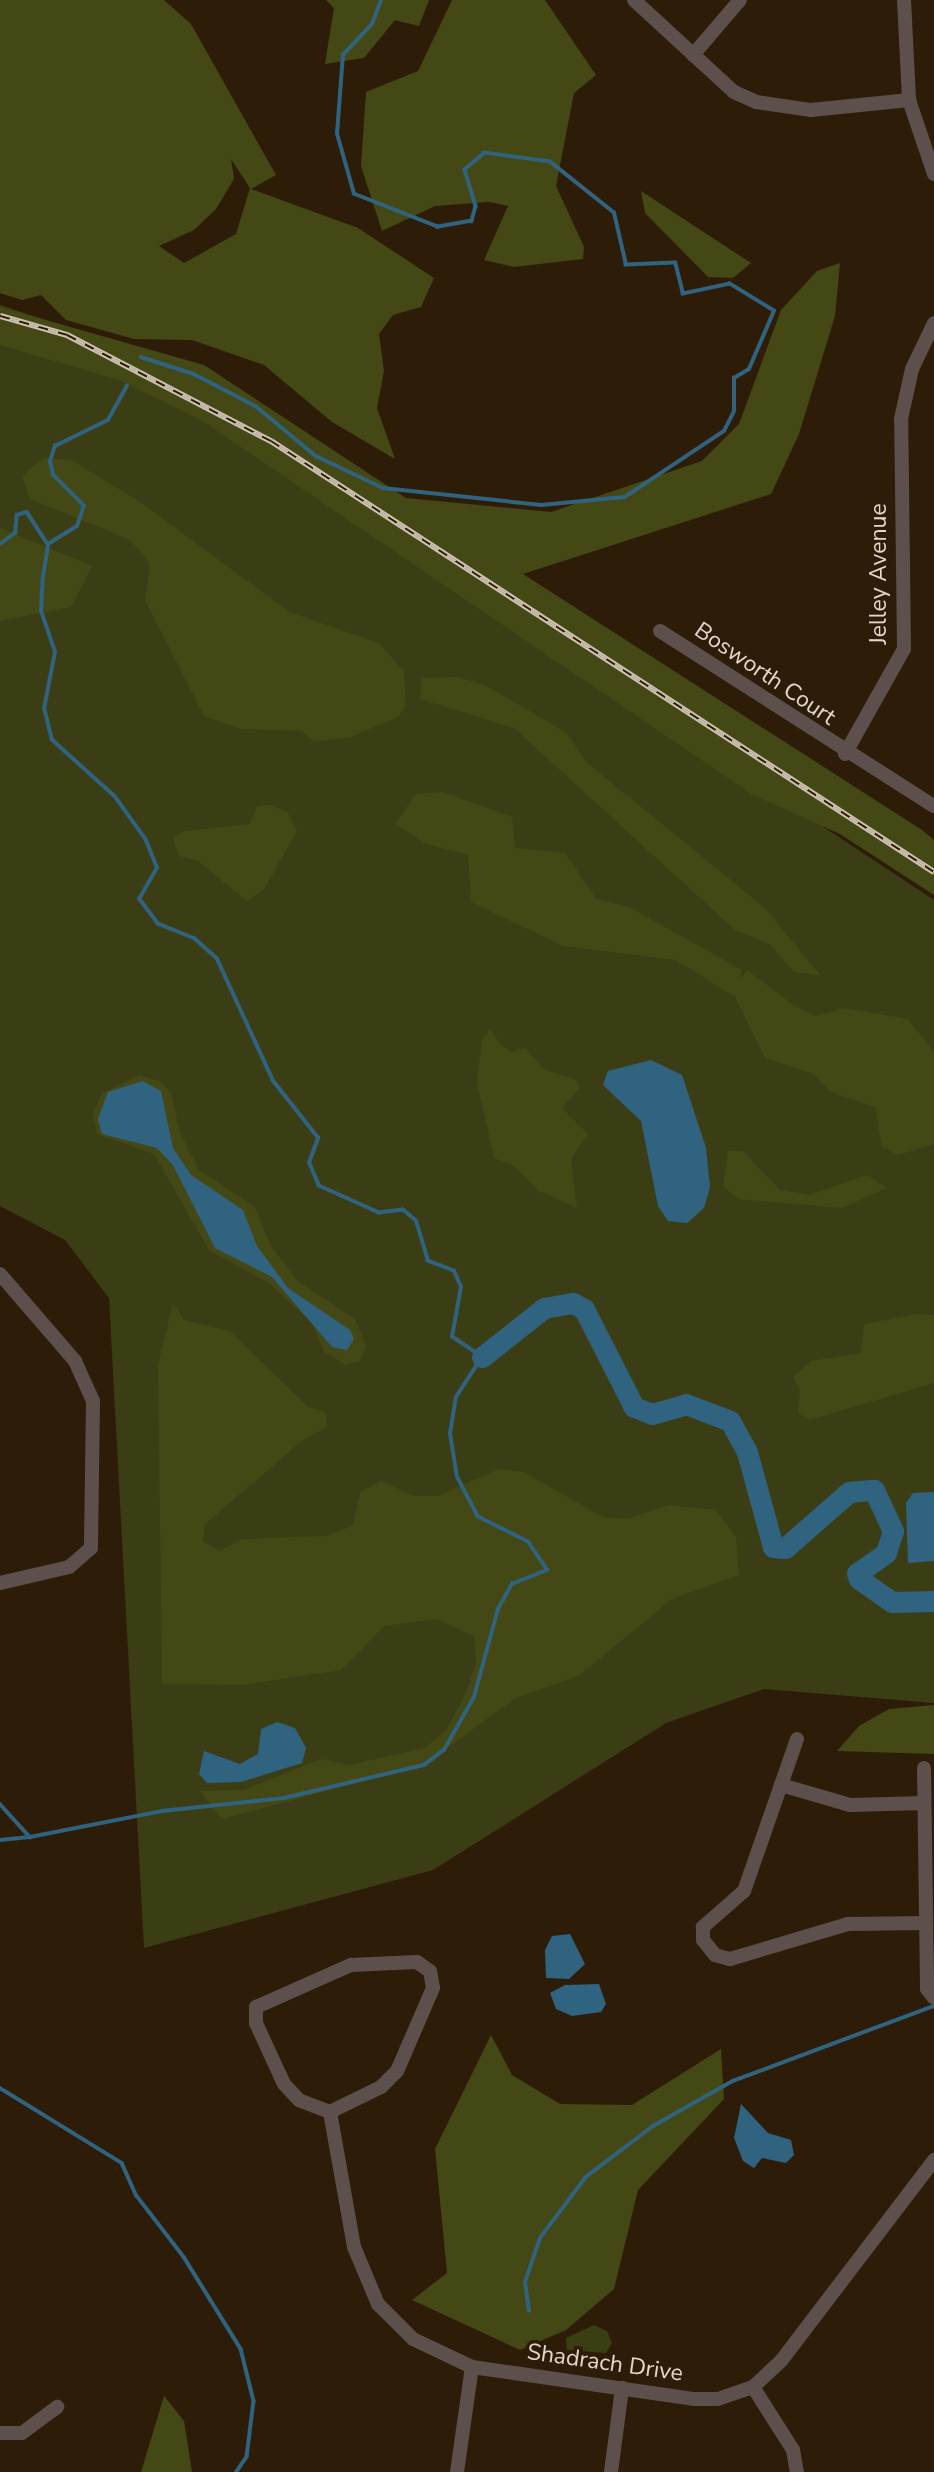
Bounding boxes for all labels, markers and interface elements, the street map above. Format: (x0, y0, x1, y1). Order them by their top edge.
street label: Jelley Avenue (865, 503, 893, 645)
street label: Bosworth Court (689, 617, 841, 731)
street label: Shadrach Drive (525, 2338, 685, 2388)

